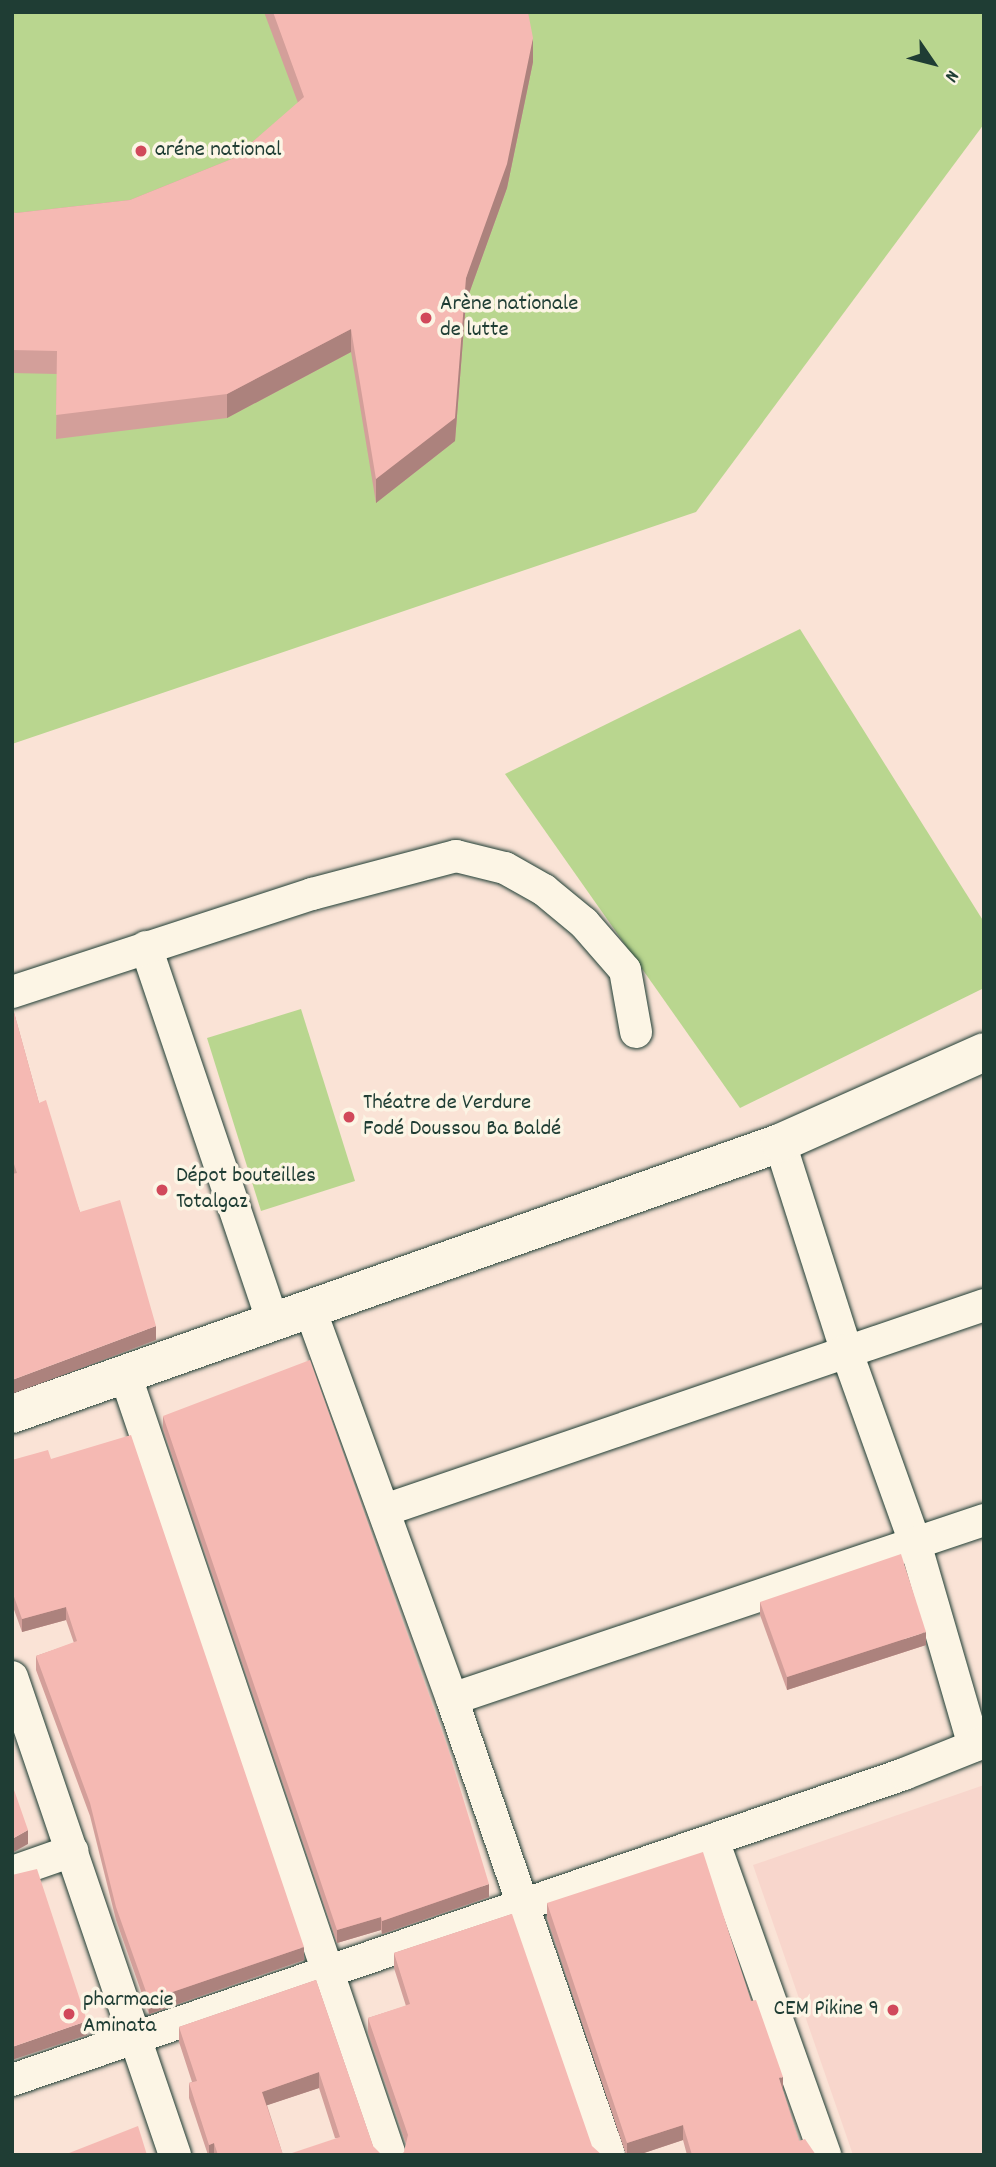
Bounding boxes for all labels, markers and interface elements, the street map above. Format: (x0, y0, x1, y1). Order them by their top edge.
north arrow (898, 28, 968, 98)
text: N (937, 64, 964, 87)
place label: aréne national (155, 137, 281, 165)
marker: aréne national (133, 143, 149, 159)
place label: Arène nationale de lutte (440, 291, 578, 345)
marker: Arène nationale de lutte (418, 310, 434, 326)
place label: Théatre de Verdure Fodé Doussou Ba Baldé (363, 1090, 561, 1144)
marker: Théatre de Verdure Fodé Doussou Ba Baldé (341, 1109, 357, 1125)
place label: Dépot bouteilles Totalgaz (176, 1163, 316, 1217)
marker: Dépot bouteilles Totalgaz (154, 1182, 170, 1198)
place label: pharmacie Aminata (83, 1987, 174, 2041)
place label: CEM Pikine 9 (774, 1996, 879, 2024)
marker: CEM Pikine 9 (885, 2002, 901, 2018)
marker: pharmacie Aminata (61, 2006, 77, 2022)

